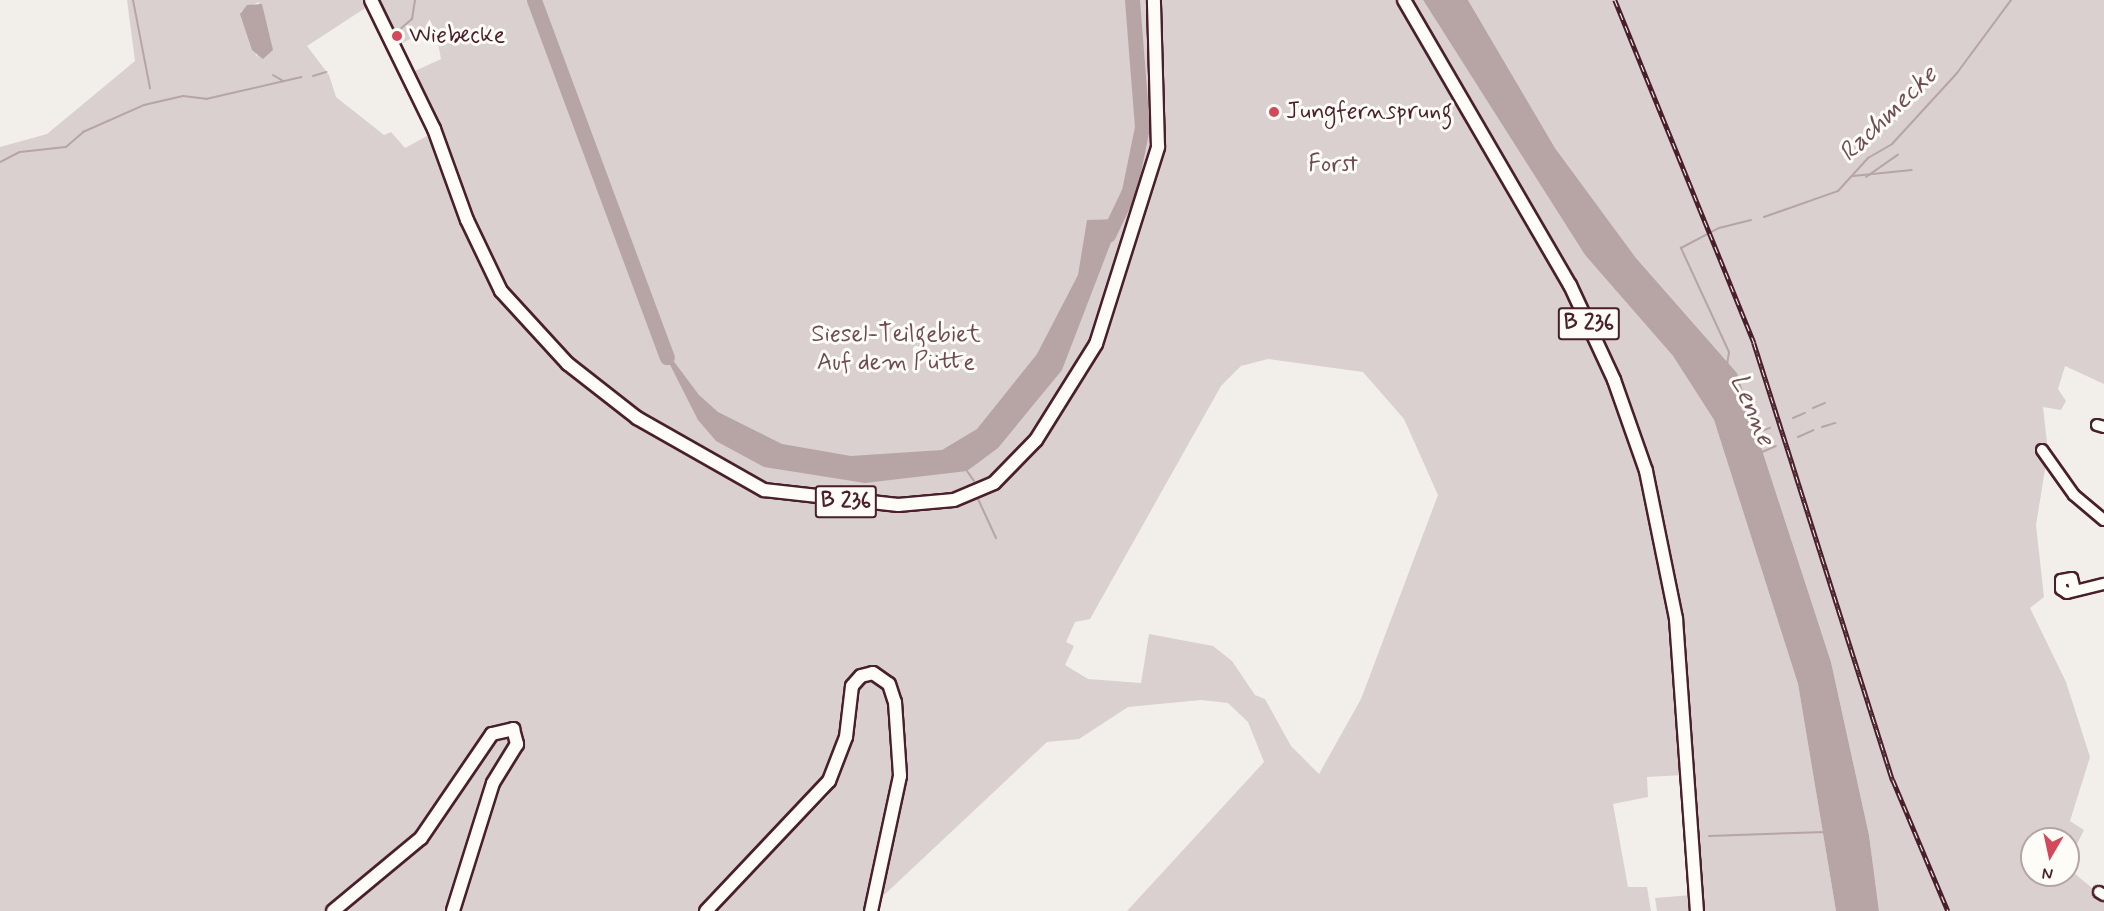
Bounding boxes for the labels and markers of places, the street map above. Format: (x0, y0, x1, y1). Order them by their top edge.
place label: Wiebecke (409, 22, 505, 50)
marker: Wiebecke (390, 29, 404, 43)
place label: Jungfernsprung (1286, 98, 1453, 126)
marker: Jungfernsprung (1267, 105, 1281, 119)

